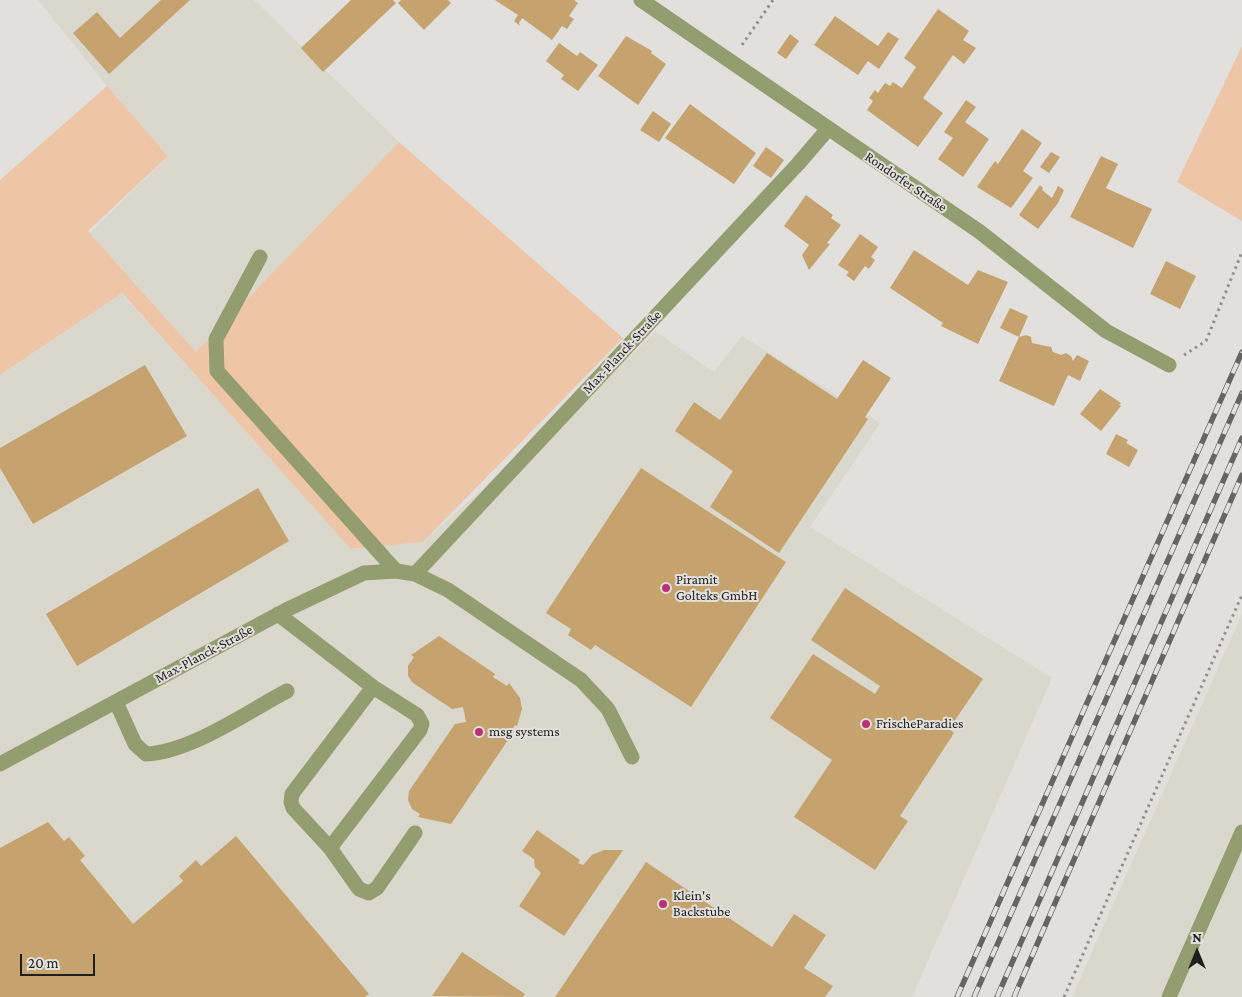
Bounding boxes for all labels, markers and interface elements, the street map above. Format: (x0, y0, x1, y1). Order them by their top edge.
street label: Rondorfer Straße (862, 148, 950, 216)
street label: Max-Planck-Straße (579, 307, 665, 397)
place label: Piramit Golteks GmbH (676, 572, 757, 604)
marker: Piramit Golteks GmbH (660, 582, 672, 594)
street label: Max-Planck-Straße (152, 621, 256, 687)
place label: FrischeParadies (876, 716, 964, 732)
marker: FrischeParadies (860, 718, 872, 730)
place label: msg systems (489, 724, 560, 740)
marker: msg systems (473, 726, 485, 738)
place label: Klein's Backstube (673, 888, 730, 920)
marker: Klein's Backstube (657, 898, 669, 910)
north arrow (1172, 927, 1222, 977)
text: N (1192, 929, 1202, 945)
scale bar (22, 944, 98, 976)
text: 20 m (28, 955, 59, 971)

